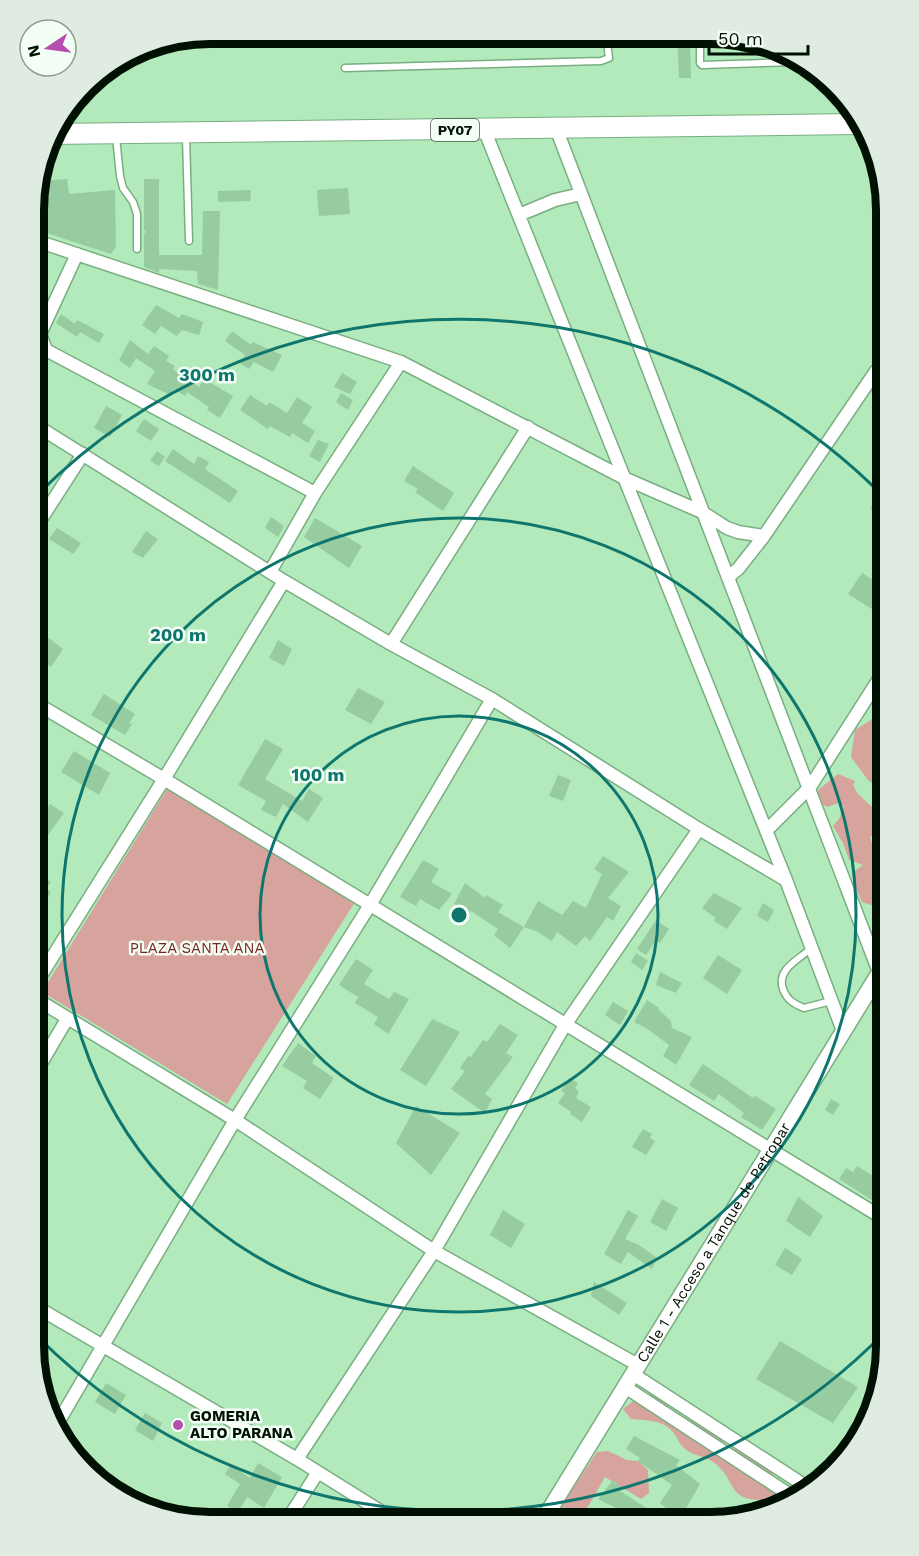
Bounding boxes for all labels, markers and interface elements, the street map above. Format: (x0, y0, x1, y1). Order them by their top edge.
north arrow (18, 18, 78, 78)
scale bar (709, 18, 808, 56)
text: 50 m (718, 28, 763, 49)
text: N (23, 43, 44, 59)
road number: PY07 (431, 119, 479, 141)
text: 300 m (179, 364, 235, 385)
text: 200 m (150, 624, 206, 645)
text: 100 m (291, 764, 345, 785)
centre of rings (449, 905, 469, 925)
park label: PLAZA SANTA ANA (130, 939, 264, 957)
street label: Calle 1 - Acceso a Tanque de Petropar (633, 1119, 794, 1366)
place label: GOMERIA ALTO PARANA (190, 1407, 294, 1442)
marker: GOMERIA ALTO PARANA (171, 1418, 185, 1432)

